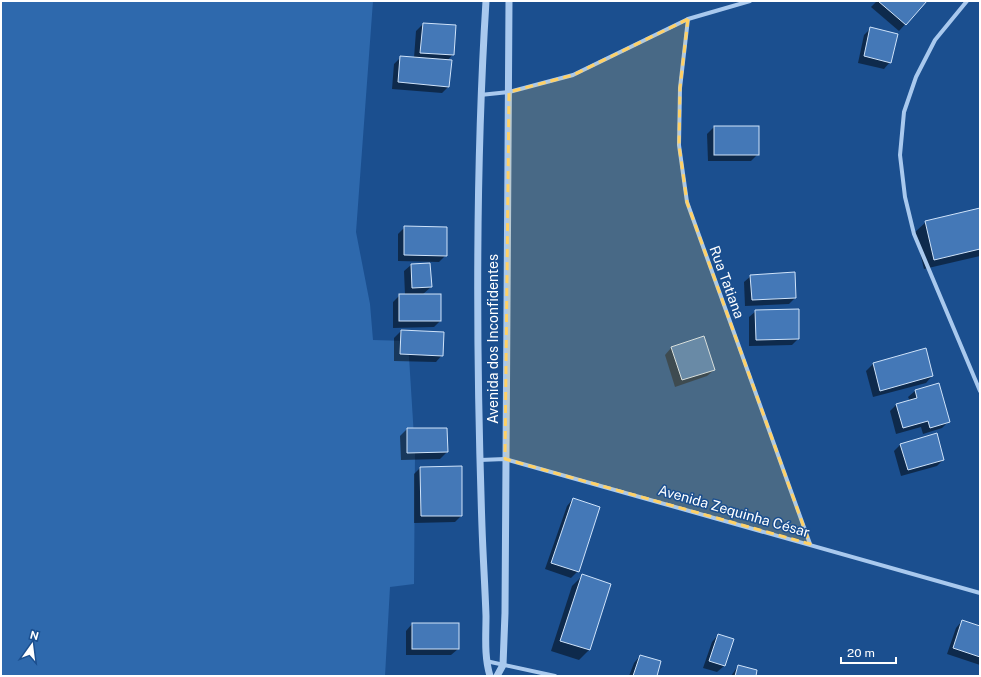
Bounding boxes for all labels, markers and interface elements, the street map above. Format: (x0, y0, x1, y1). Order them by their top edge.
street label: Rua Tatiana (706, 244, 748, 320)
street label: Avenida dos Inconfidentes (485, 254, 501, 424)
street label: Avenida Zequinha César (656, 482, 812, 540)
north arrow (12, 625, 52, 665)
text: N (29, 628, 40, 642)
scale bar (841, 639, 896, 665)
text: 20 m (847, 646, 875, 660)

